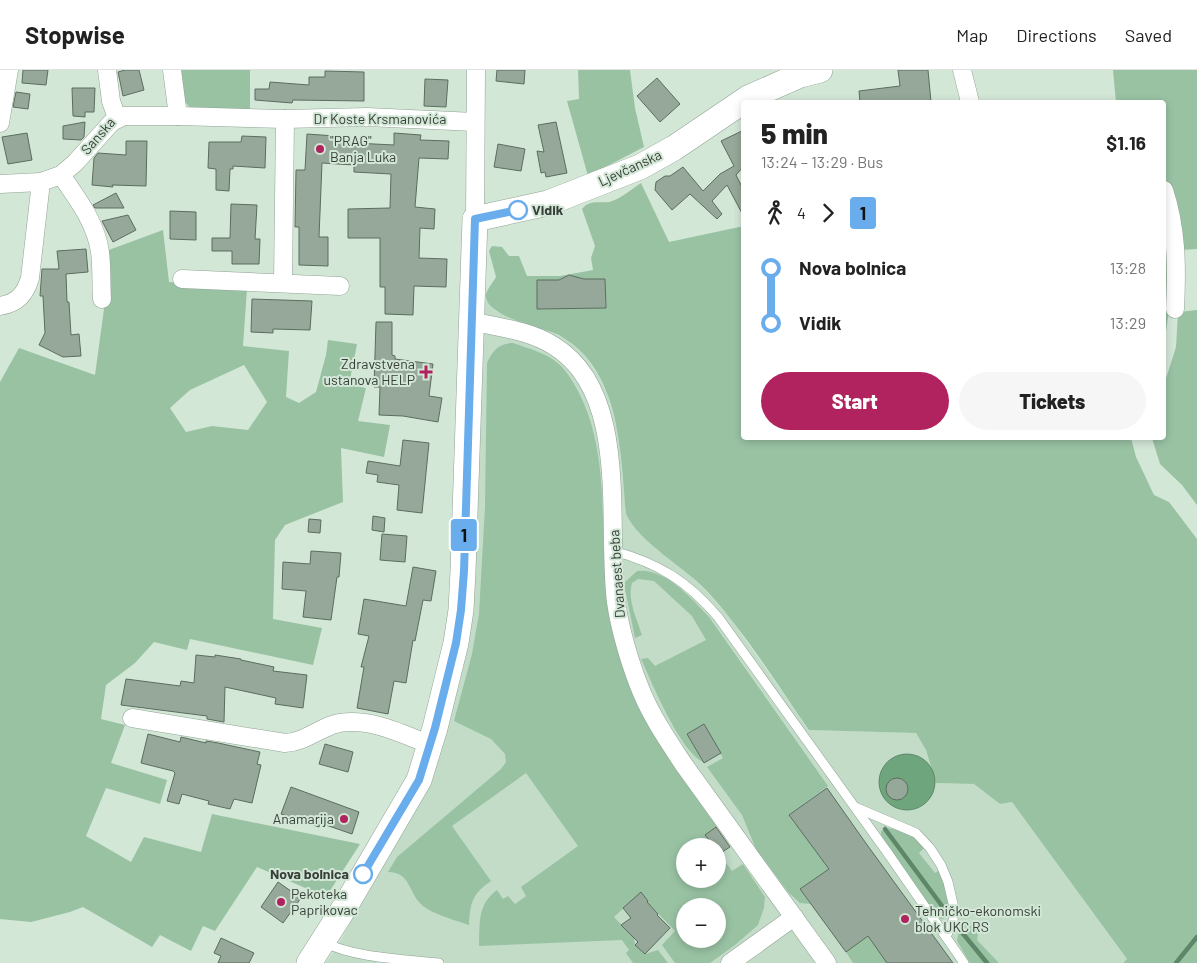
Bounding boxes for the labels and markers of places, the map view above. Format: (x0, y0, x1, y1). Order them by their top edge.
place label: "PRAG" Banja Luka (330, 132, 396, 165)
marker: "PRAG" Banja Luka (314, 143, 326, 155)
marker: Vidik (508, 200, 528, 220)
place label: Vidik (532, 201, 564, 218)
place label: Zdravstvena ustanova HELP (323, 355, 415, 388)
marker: Zdravstvena ustanova HELP (419, 365, 433, 379)
place label: Anamarija (273, 810, 334, 827)
marker: Anamarija (338, 813, 350, 825)
marker: Nova bolnica (353, 864, 373, 884)
place label: Nova bolnica (270, 865, 349, 882)
place label: Pekoteka Paprikovac (291, 885, 358, 918)
marker: Pekoteka Paprikovac (275, 896, 287, 908)
place label: Tehničko-ekonomski blok UKC RS (915, 902, 1041, 935)
marker: Tehničko-ekonomski blok UKC RS (899, 913, 911, 925)

